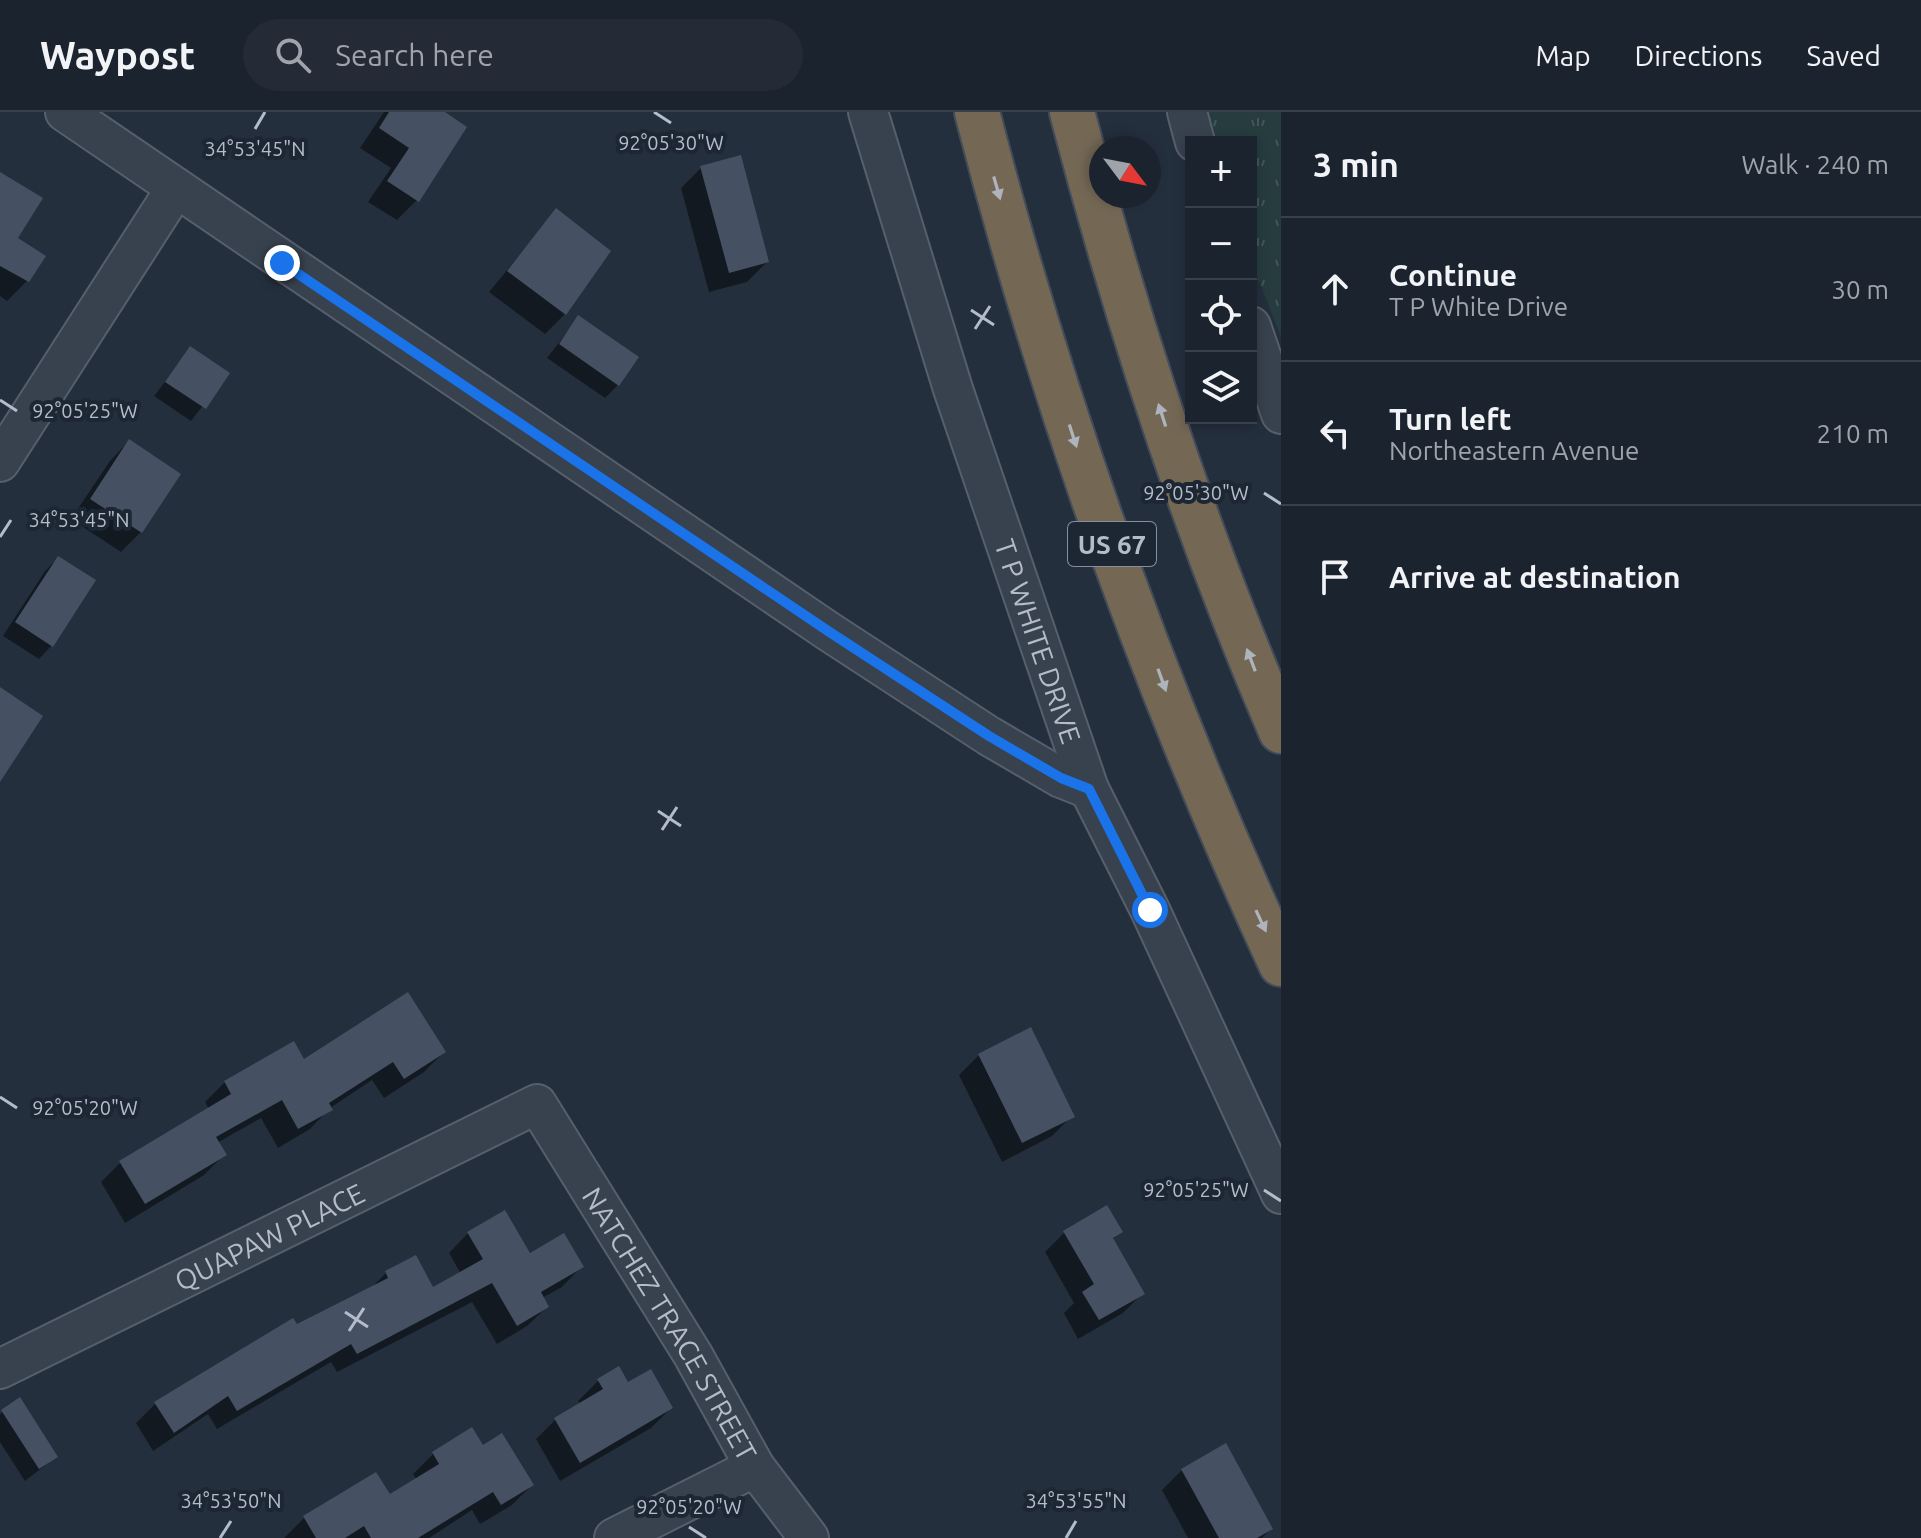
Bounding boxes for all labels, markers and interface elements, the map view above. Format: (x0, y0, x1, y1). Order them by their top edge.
search box (243, 19, 803, 91)
icon: search (271, 33, 315, 77)
text: Waypost (40, 34, 195, 76)
text: Search here (335, 38, 494, 72)
text: Map (1535, 40, 1591, 71)
text: Directions (1635, 40, 1762, 71)
text: Saved (1806, 40, 1881, 71)
text: 92°05'30"W (618, 131, 724, 154)
north arrow (1089, 136, 1161, 208)
map controls (1185, 136, 1257, 424)
button: + (1185, 136, 1257, 208)
text: 34°53'45"N (204, 137, 306, 160)
text: 3 min (1313, 145, 1399, 183)
text: Walk · 240 m (1741, 150, 1889, 179)
one-way arrow (991, 176, 1004, 200)
button: − (1185, 208, 1257, 280)
route end (264, 245, 300, 281)
text: Continue (1389, 258, 1517, 292)
icon: ahead (1313, 267, 1357, 311)
text: 30 m (1831, 275, 1889, 304)
button: locate (1185, 280, 1257, 352)
text: T P White Drive (1389, 292, 1568, 321)
button: layers (1185, 352, 1257, 424)
text: 92°05'25"W (32, 399, 138, 422)
text: Turn left (1389, 402, 1511, 436)
one-way arrow (1156, 403, 1168, 427)
icon: left (1313, 411, 1357, 455)
text: 210 m (1817, 419, 1889, 448)
one-way arrow (1067, 425, 1079, 449)
text: Northeastern Avenue (1389, 436, 1639, 465)
text: 92°05'30"W (1143, 481, 1249, 504)
text: 34°53'45"N (28, 508, 130, 531)
road number: US 67 (1068, 522, 1156, 566)
street label: T P WHITE DRIVE (990, 535, 1088, 747)
icon: arrive (1313, 555, 1357, 599)
text: Arrive at destination (1389, 560, 1681, 594)
one-way arrow (1244, 648, 1257, 672)
one-way arrow (1156, 668, 1169, 692)
route start (1132, 892, 1168, 928)
one-way arrow (1254, 909, 1268, 932)
text: 92°05'20"W (32, 1096, 138, 1119)
street label: QUAPAW PLACE (169, 1176, 369, 1296)
text: 92°05'25"W (1143, 1178, 1249, 1201)
street label: NATCHEZ TRACE STREET (577, 1182, 764, 1466)
text: 34°53'50"N (180, 1489, 282, 1512)
text: 34°53'55"N (1025, 1489, 1127, 1512)
text: 92°05'20"W (636, 1495, 742, 1518)

